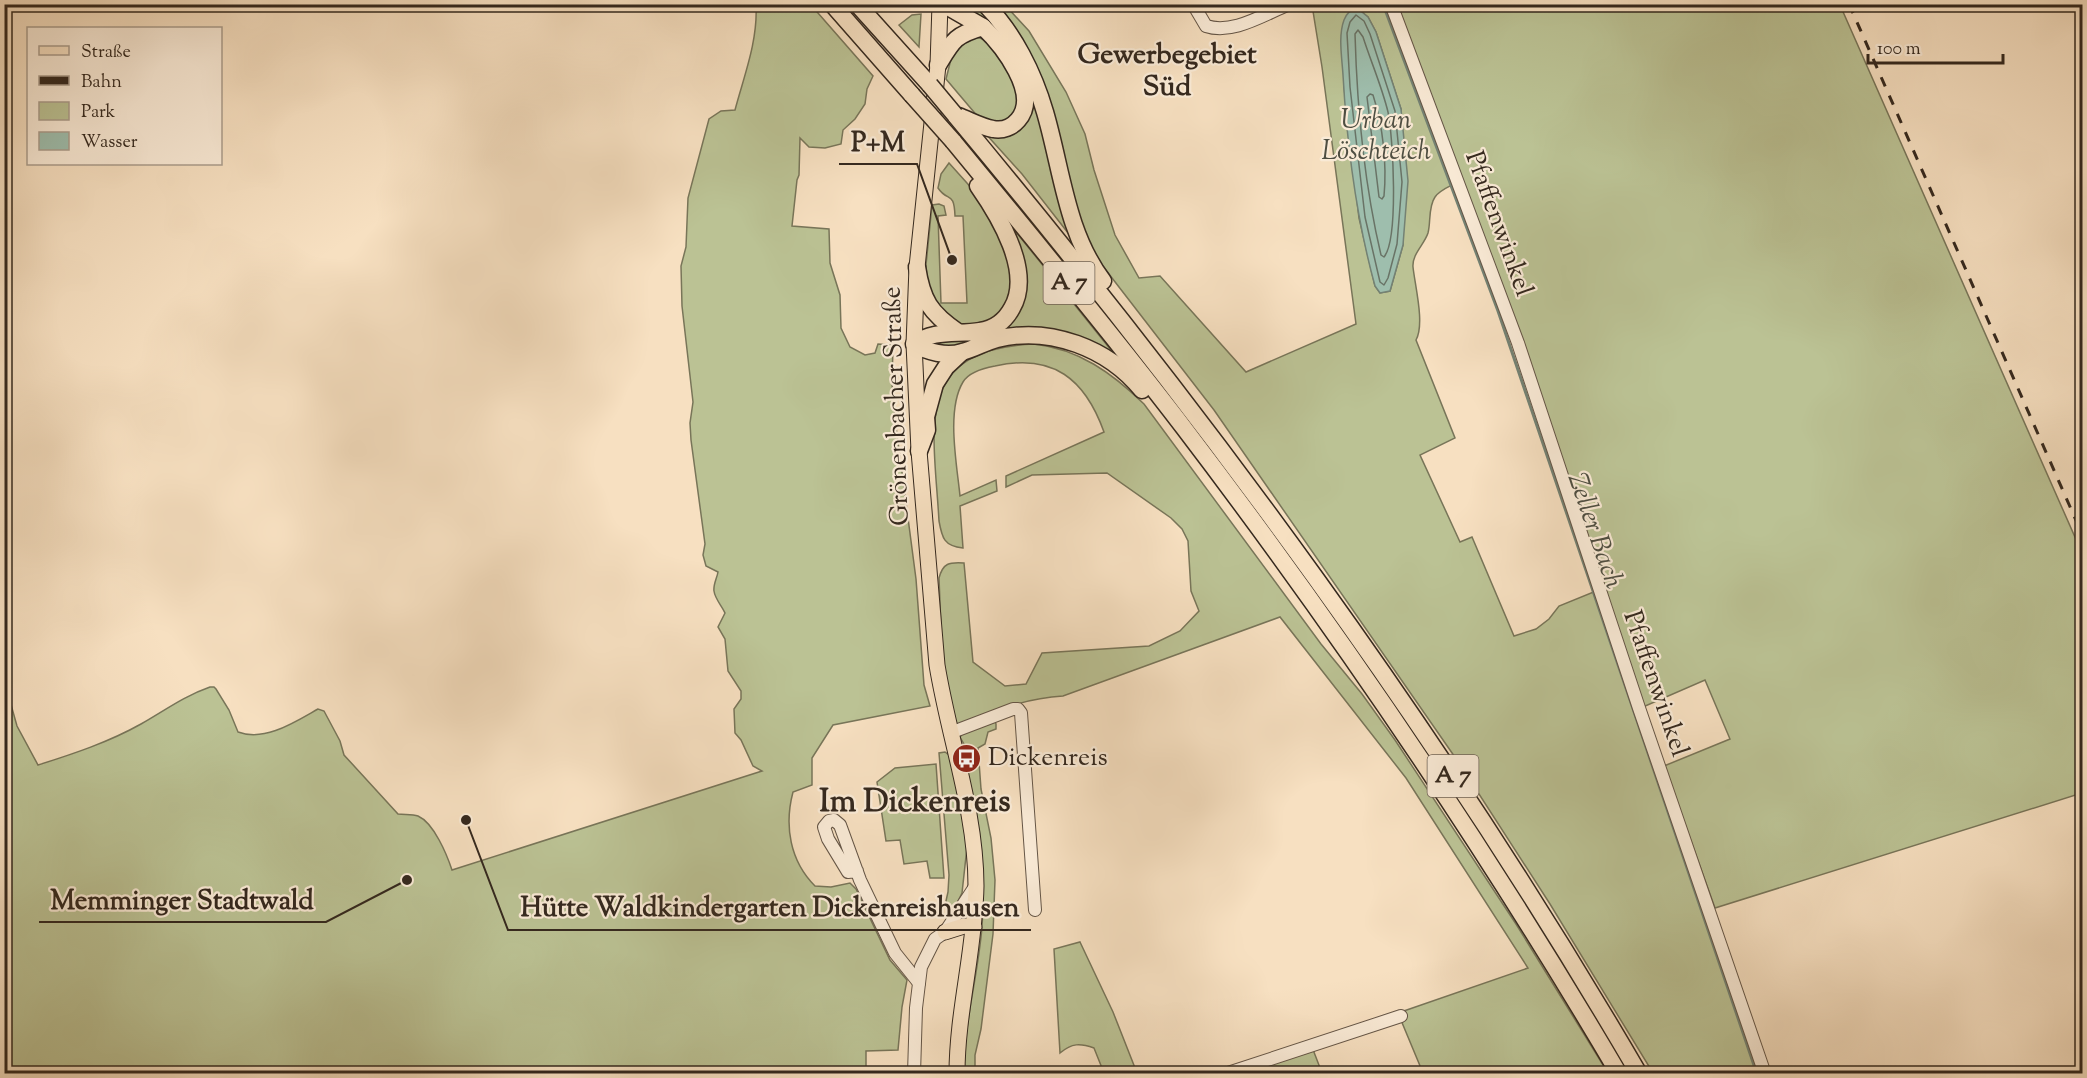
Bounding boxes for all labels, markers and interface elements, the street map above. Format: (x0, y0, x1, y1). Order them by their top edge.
legend (27, 27, 222, 165)
scale bar (1868, 27, 2003, 65)
district label: Gewerbegebiet Süd (1077, 36, 1257, 108)
text: 100 m (1877, 37, 1921, 63)
text: Straße (81, 40, 131, 66)
text: Bahn (81, 70, 122, 96)
text: Park (81, 100, 116, 126)
water label: Urban Löschteich (1321, 102, 1431, 172)
callout: P+M (839, 119, 917, 164)
text: P+M (851, 125, 905, 164)
text: Wasser (81, 130, 138, 156)
street label: Pfaffenwinkel (1455, 146, 1541, 302)
road number: A 7 (1044, 262, 1094, 304)
street label: Grönenbacher Straße (874, 286, 920, 526)
water label: Zeller Bach (1556, 468, 1632, 594)
street label: Pfaffenwinkel (1613, 606, 1697, 762)
place label: Dickenreis (988, 740, 1108, 777)
bus stop icon: Dickenreis (951, 742, 983, 774)
road number: A 7 (1428, 755, 1478, 797)
district label: Im Dickenreis (819, 780, 1011, 826)
callout: Memminger Stadtwald (39, 877, 326, 922)
text: Memminger Stadtwald (50, 883, 314, 922)
callout: Hütte Waldkindergarten Dickenreishausen (508, 885, 1031, 930)
text: Hütte Waldkindergarten Dickenreishausen (520, 890, 1020, 929)

